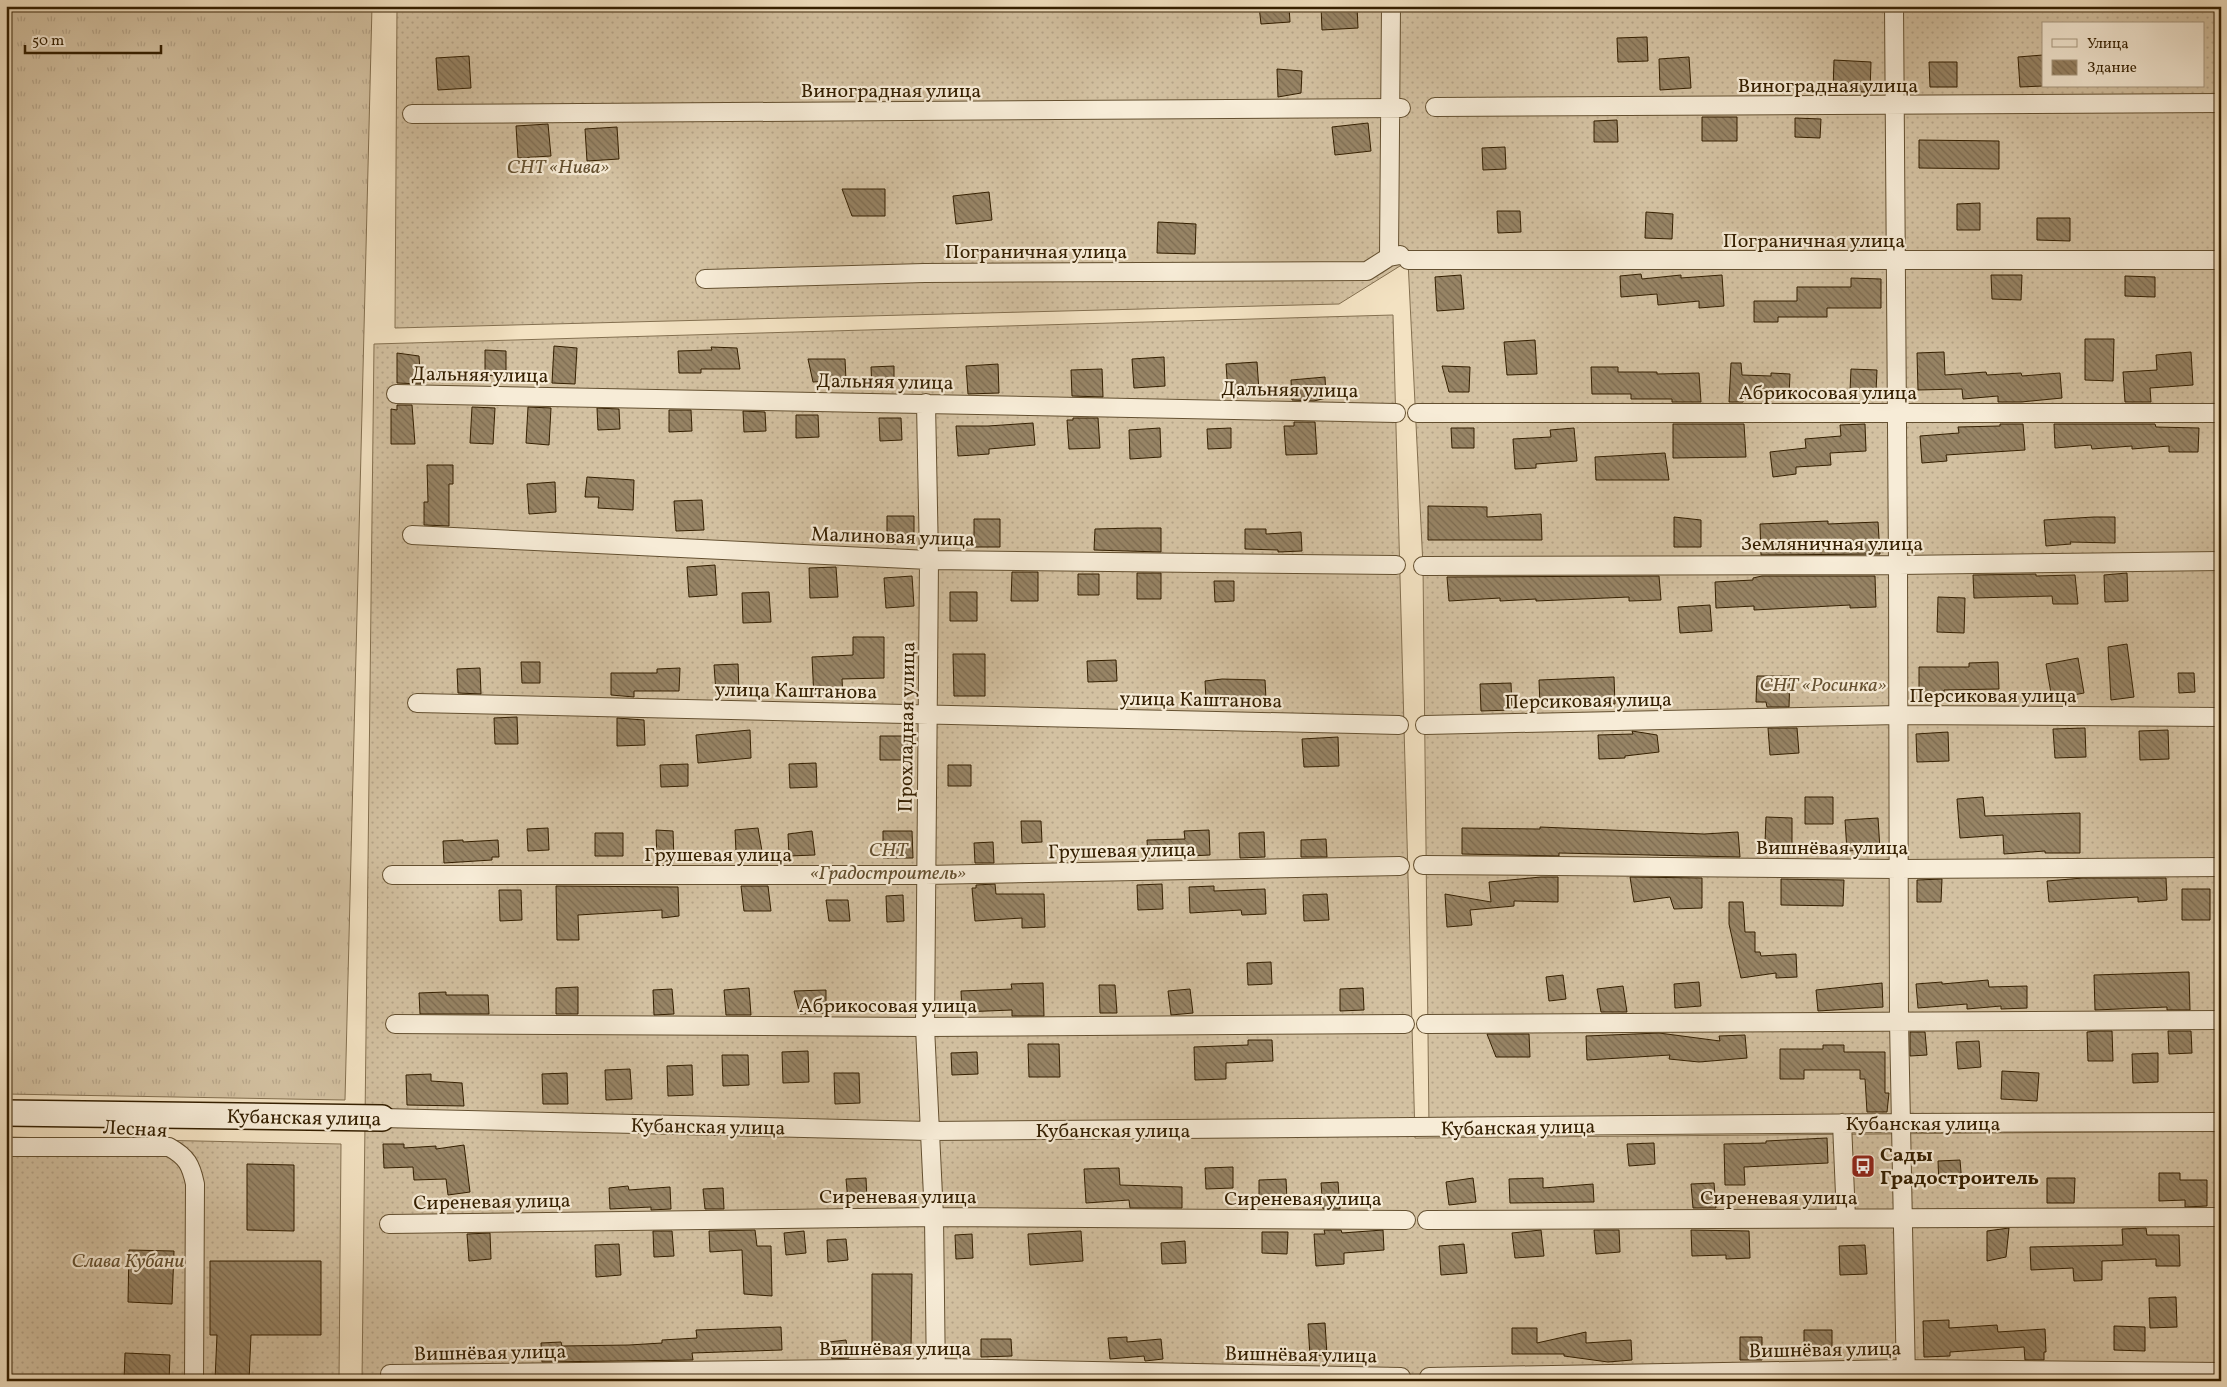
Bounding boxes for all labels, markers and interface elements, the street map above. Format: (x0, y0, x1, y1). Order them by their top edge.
scale bar (25, 22, 161, 54)
legend (2042, 22, 2204, 88)
text: 50 m (32, 31, 64, 52)
text: Улица (2087, 34, 2129, 55)
text: Здание (2087, 58, 2137, 79)
street label: Виноградная улица (1738, 73, 1918, 101)
street label: Виноградная улица (801, 78, 981, 106)
park label: СНТ «Нива» (507, 154, 609, 182)
street label: Пограничная улица (1723, 228, 1905, 256)
street label: Пограничная улица (945, 239, 1127, 267)
street label: Дальняя улица (411, 361, 549, 391)
street label: Дальняя улица (816, 368, 954, 398)
street label: Дальняя улица (1221, 376, 1359, 406)
street label: Абрикосовая улица (1739, 380, 1917, 408)
street label: Малиновая улица (810, 521, 975, 555)
street label: Земляничная улица (1741, 531, 1923, 559)
street label: Прохладная улица (893, 641, 923, 813)
park label: СНТ «Росинка» (1760, 672, 1887, 700)
street label: улица Каштанова (714, 677, 878, 707)
street label: Персиковая улица (1909, 683, 2077, 711)
street label: улица Каштанова (1119, 686, 1283, 716)
street label: Персиковая улица (1504, 687, 1672, 717)
street label: Вишнёвая улица (1756, 835, 1908, 863)
park label: СНТ «Градостроитель» (810, 837, 966, 888)
street label: Грушевая улица (1048, 837, 1196, 867)
street label: Грушевая улица (644, 842, 792, 870)
street label: Абрикосовая улица (799, 993, 977, 1021)
street label: Кубанская улица (226, 1104, 382, 1134)
street label: Кубанская улица (1846, 1111, 2000, 1139)
street label: Кубанская улица (630, 1113, 786, 1143)
street label: Лесная (102, 1114, 168, 1146)
street label: Кубанская улица (1440, 1114, 1596, 1144)
street label: Кубанская улица (1036, 1118, 1190, 1146)
place label: Сады Градостроитель (1880, 1142, 2039, 1193)
bus stop icon: Сады Градостроитель (1850, 1153, 1876, 1179)
street label: Сиреневая улица (819, 1184, 977, 1212)
street label: Сиреневая улица (1700, 1185, 1858, 1213)
street label: Сиреневая улица (1224, 1186, 1382, 1214)
street label: Сиреневая улица (413, 1188, 571, 1218)
park label: Слава Кубани (71, 1248, 185, 1276)
street label: Вишнёвая улица (819, 1336, 971, 1364)
street label: Вишнёвая улица (1749, 1336, 1902, 1366)
street label: Вишнёвая улица (414, 1339, 567, 1369)
street label: Вишнёвая улица (1224, 1341, 1377, 1371)

